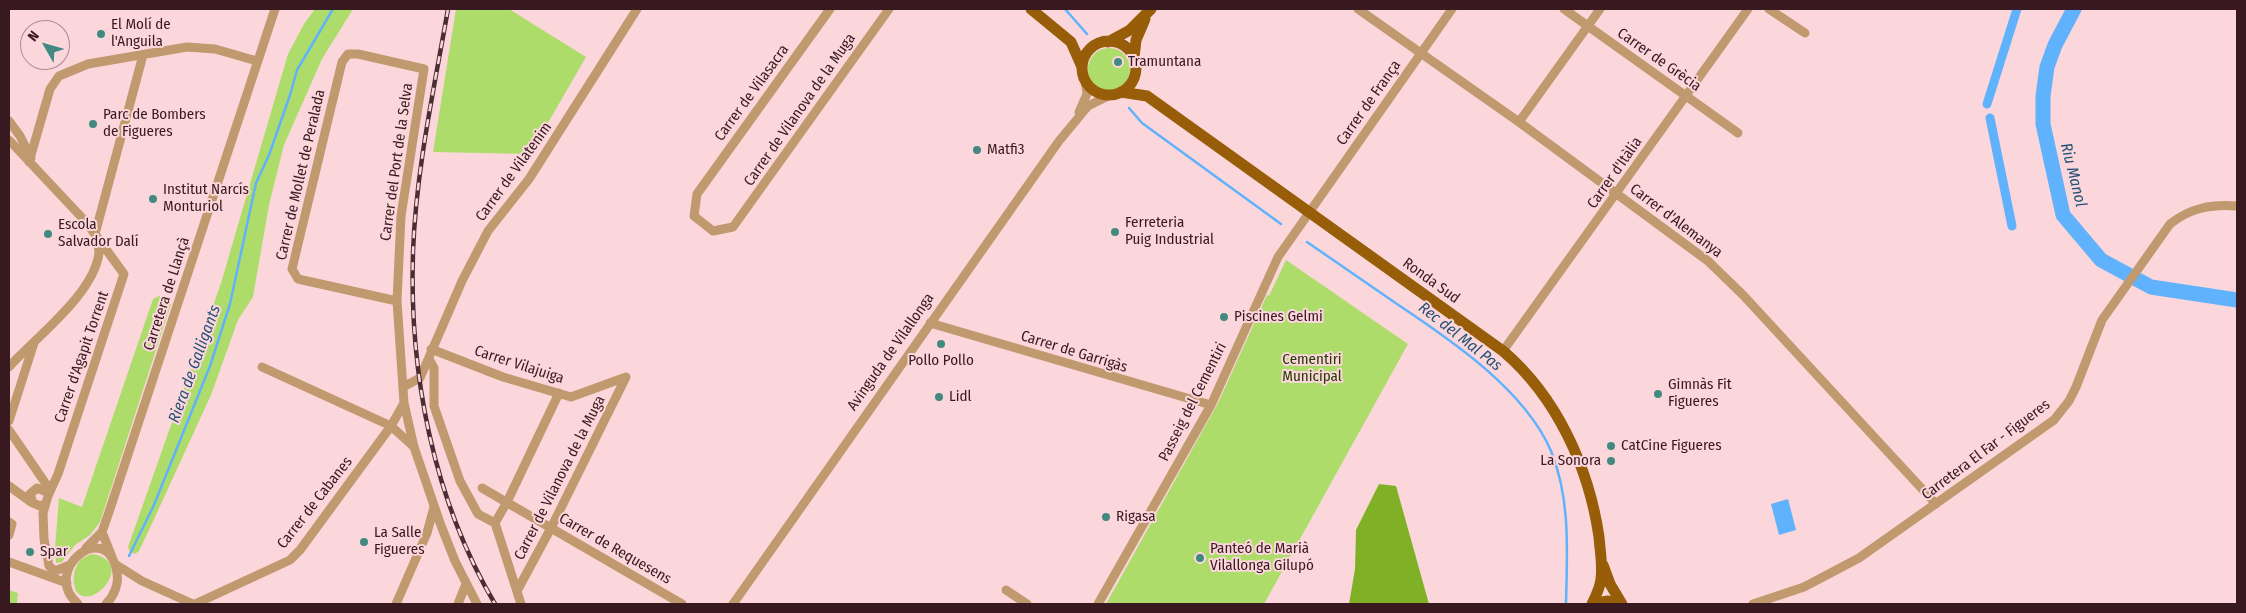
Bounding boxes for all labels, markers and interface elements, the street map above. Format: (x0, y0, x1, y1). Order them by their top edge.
place label: El Molí de l'Anguila (111, 16, 171, 51)
north arrow (20, 20, 70, 70)
street label: Carrer de Grècia (1614, 24, 1704, 96)
text: N (24, 28, 43, 45)
marker: El Molí de l'Anguila (95, 28, 107, 40)
street label: Carrer de Vilanova de la Muga (740, 30, 860, 190)
street label: Carrer de Vilasacra (711, 41, 793, 145)
place label: Tramuntana (1128, 53, 1201, 71)
marker: Tramuntana (1112, 56, 1124, 68)
street label: Carrer de França (1333, 57, 1405, 149)
street label: Carrer del Port de la Selva (377, 82, 417, 242)
street label: Carrer de Mollet de Peralada (273, 88, 329, 262)
place label: Parc de Bombers de Figueres (103, 106, 206, 141)
marker: Parc de Bombers de Figueres (87, 118, 99, 130)
street label: Carrer de Vilatenim (472, 119, 556, 225)
street label: Carrer d'Itàlia (1584, 134, 1646, 212)
place label: Matfi3 (987, 141, 1025, 159)
water label: Riu Manol (2056, 141, 2090, 209)
marker: Matfi3 (971, 144, 983, 156)
street label: Carrer d'Alemanya (1626, 180, 1726, 262)
place label: Institut Narcís Monturiol (163, 181, 249, 216)
marker: Institut Narcís Monturiol (147, 193, 159, 205)
place label: Ferreteria Puig Industrial (1125, 214, 1214, 249)
place label: Escola Salvador Dalí (58, 216, 138, 251)
marker: Ferreteria Puig Industrial (1109, 226, 1121, 238)
marker: Escola Salvador Dalí (42, 228, 54, 240)
street label: Carretera de Llançà (140, 235, 194, 353)
street label: Ronda Sud (1399, 254, 1463, 308)
street label: Carrer d'Agapit Torrent (51, 289, 113, 425)
street label: Avinguda de Vilallonga (844, 290, 938, 414)
water label: Rec del Mal Pas (1414, 298, 1506, 376)
water label: Riera de Galligants (165, 302, 225, 426)
place label: Piscines Gelmi (1234, 308, 1323, 326)
marker: Piscines Gelmi (1218, 311, 1230, 323)
street label: Carrer de Garrigàs (1018, 327, 1130, 377)
marker: Pollo Pollo (935, 338, 947, 350)
street label: Passeig del Cementiri (1155, 340, 1231, 464)
street label: Carrer Vilajuiga (472, 342, 566, 388)
park label: Cementiri Municipal (1282, 351, 1342, 386)
place label: Pollo Pollo (908, 352, 974, 370)
place label: Gimnàs Fit Figueres (1668, 376, 1732, 411)
place label: Lidl (949, 388, 971, 406)
marker: Gimnàs Fit Figueres (1652, 388, 1664, 400)
marker: Lidl (933, 391, 945, 403)
street label: Carrer de Vilanova de la Muga (511, 393, 609, 563)
street label: Carretera El Far - Figueres (1918, 396, 2054, 504)
place label: CatCine Figueres (1621, 437, 1722, 455)
marker: CatCine Figueres (1605, 440, 1617, 452)
place label: La Sonora (1540, 452, 1601, 470)
street label: Carrer de Cabanes (274, 453, 356, 553)
marker: La Sonora (1605, 455, 1617, 467)
place label: Rigasa (1116, 508, 1156, 526)
street label: Carrer de Requesens (556, 510, 674, 588)
marker: Rigasa (1100, 511, 1112, 523)
place label: La Salle Figueres (374, 524, 425, 559)
marker: La Salle Figueres (358, 536, 370, 548)
place label: Panteó de Marià Vilallonga Gilupó (1210, 540, 1314, 575)
place label: Spar (40, 543, 68, 561)
marker: Spar (24, 546, 36, 558)
marker: Panteó de Marià Vilallonga Gilupó (1194, 552, 1206, 564)

